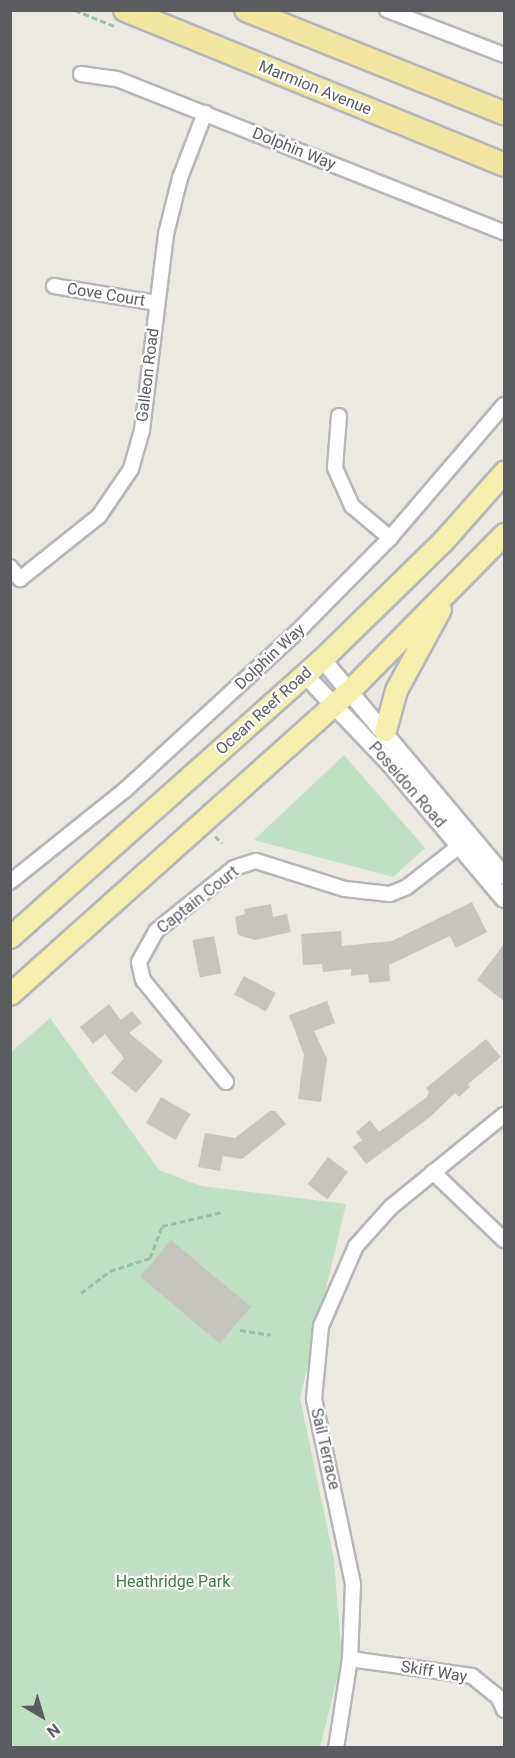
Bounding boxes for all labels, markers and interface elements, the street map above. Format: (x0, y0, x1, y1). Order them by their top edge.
street label: Marmion Avenue (256, 57, 374, 119)
street label: Dolphin Way (250, 124, 338, 174)
street label: Cove Court (66, 279, 146, 311)
street label: Galleon Road (133, 327, 163, 423)
street label: Dolphin Way (231, 620, 309, 694)
street label: Ocean Reef Road (212, 663, 316, 759)
street label: Poseidon Road (365, 738, 449, 832)
street label: Captain Court (153, 862, 243, 938)
street label: Sail Terrace (306, 1406, 344, 1492)
park label: Heathridge Park (116, 1572, 230, 1592)
street label: Skiff Way (400, 1657, 468, 1687)
north arrow (12, 1686, 72, 1746)
text: N (43, 1720, 64, 1742)

